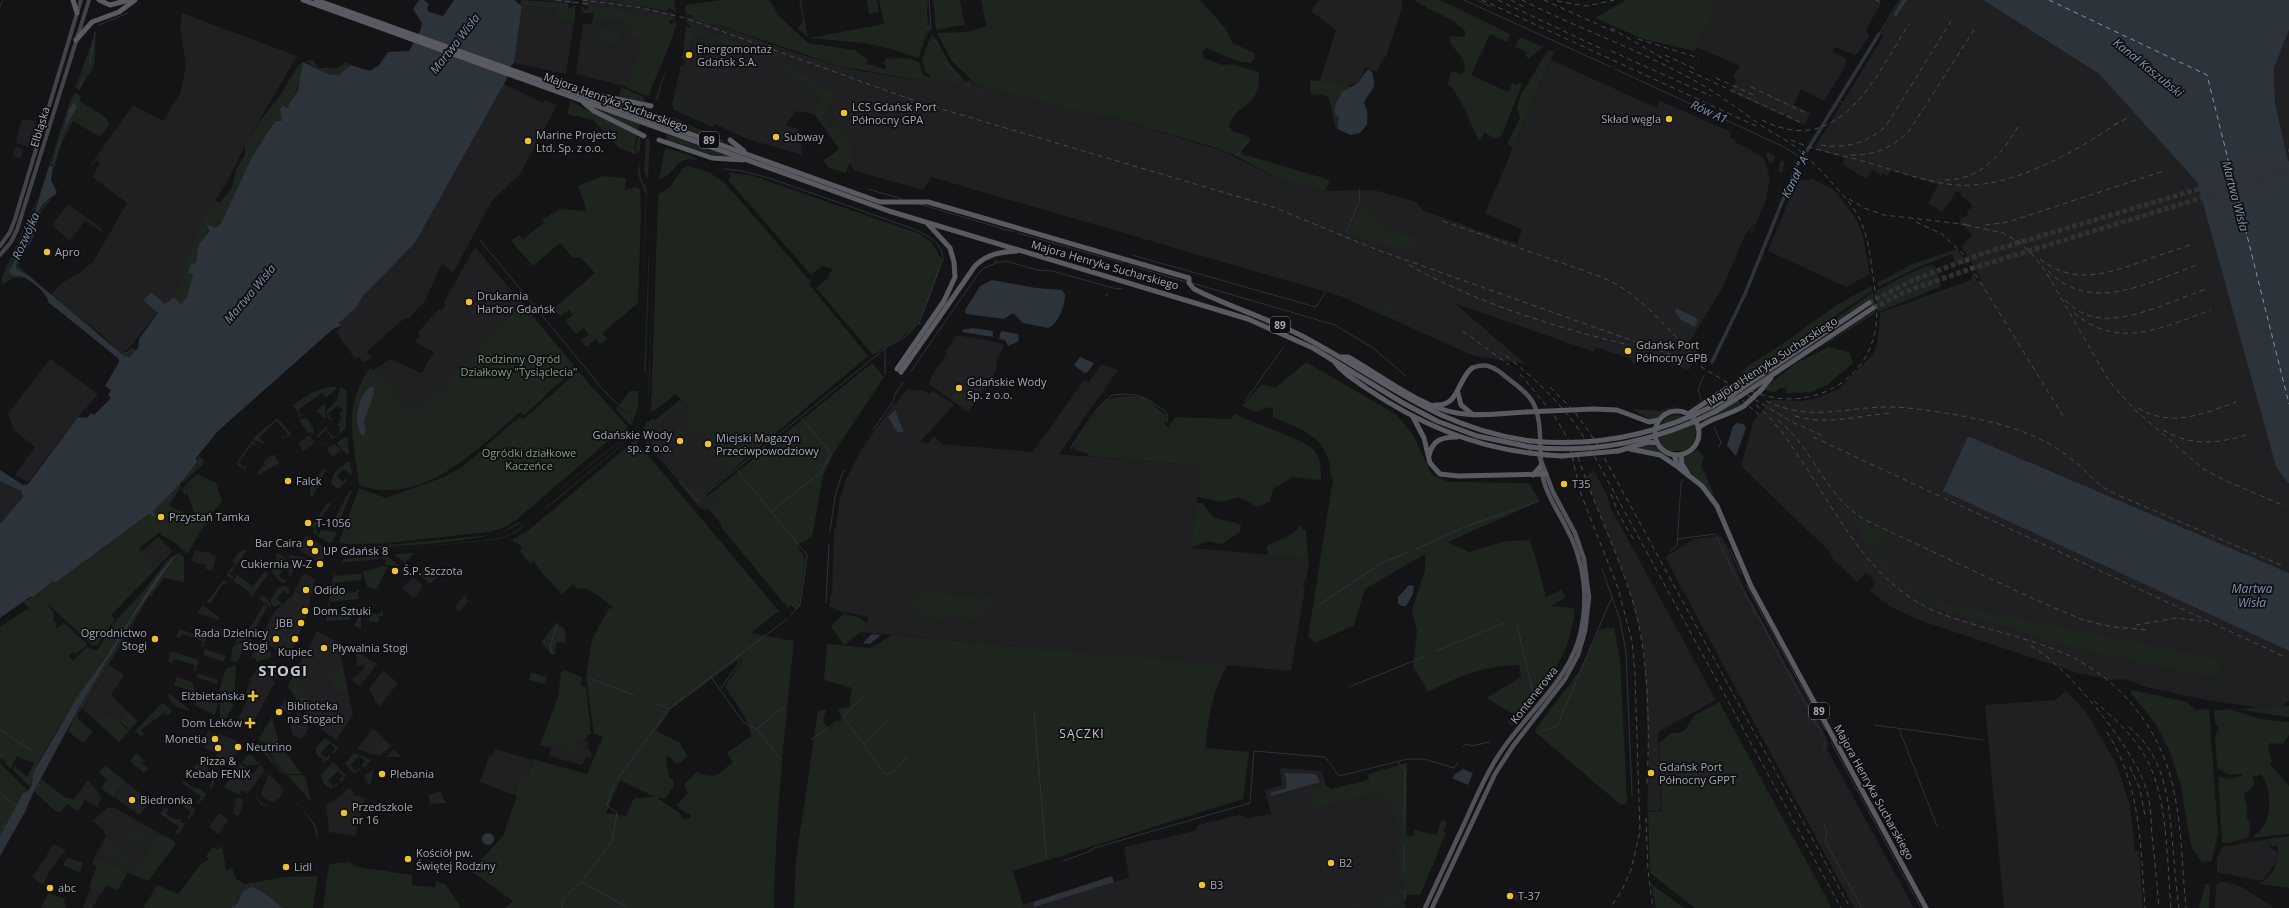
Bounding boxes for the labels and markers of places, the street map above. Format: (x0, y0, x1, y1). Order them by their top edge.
place label: Energomontaż Gdańsk S.A. (697, 41, 772, 69)
marker: Energomontaż Gdańsk S.A. (684, 50, 694, 60)
place label: LCS Gdańsk Port Północny GPA (852, 99, 937, 127)
marker: LCS Gdańsk Port Północny GPA (839, 108, 849, 118)
place label: Skład węgla (1601, 111, 1661, 126)
marker: Skład węgla (1664, 114, 1674, 124)
place label: Marine Projects Ltd. Sp. z o.o. (536, 127, 616, 155)
place label: Subway (784, 129, 824, 144)
marker: Subway (771, 132, 781, 142)
marker: Marine Projects Ltd. Sp. z o.o. (523, 136, 533, 146)
place label: Apro (55, 244, 80, 259)
marker: Apro (42, 247, 52, 257)
place label: Drukarnia Harbor Gdańsk (477, 288, 555, 316)
marker: Drukarnia Harbor Gdańsk (464, 297, 474, 307)
place label: Gdańsk Port Północny GPB (1636, 337, 1707, 365)
marker: Gdańsk Port Północny GPB (1623, 346, 1633, 356)
place label: Gdańskie Wody Sp. z o.o. (967, 374, 1047, 402)
marker: Gdańskie Wody Sp. z o.o. (954, 383, 964, 393)
place label: Gdańskie Wody sp. z o.o. (593, 427, 672, 455)
place label: Miejski Magazyn Przeciwpowodziowy (716, 430, 819, 458)
marker: Gdańskie Wody sp. z o.o. (675, 436, 685, 446)
marker: Miejski Magazyn Przeciwpowodziowy (703, 439, 713, 449)
place label: Falck (296, 473, 322, 488)
marker: Falck (283, 476, 293, 486)
place label: T35 (1572, 476, 1591, 491)
marker: T35 (1559, 479, 1569, 489)
place label: Przystań Tamka (169, 509, 250, 524)
marker: Przystań Tamka (156, 512, 166, 522)
place label: T-1056 (316, 515, 351, 530)
marker: T-1056 (303, 518, 313, 528)
place label: Bar Caira (255, 535, 302, 550)
marker: Bar Caira (305, 538, 315, 548)
place label: UP Gdańsk 8 (323, 543, 388, 558)
marker: UP Gdańsk 8 (310, 546, 320, 556)
place label: Cukiernia W-Z (241, 556, 312, 571)
marker: Cukiernia W-Z (315, 559, 325, 569)
place label: Ś.P. Szczota (403, 563, 463, 578)
marker: Ś.P. Szczota (390, 566, 400, 576)
place label: Odido (314, 582, 346, 597)
marker: Odido (301, 585, 311, 595)
place label: Dom Sztuki (313, 603, 371, 618)
marker: Dom Sztuki (300, 606, 310, 616)
place label: JBB (275, 615, 293, 630)
marker: JBB (296, 618, 306, 628)
place label: Ogrodnictwo Stogi (81, 625, 147, 653)
place label: Rada Dzielnicy Stogi (194, 625, 268, 653)
marker: Ogrodnictwo Stogi (150, 634, 160, 644)
marker: Rada Dzielnicy Stogi (271, 634, 281, 644)
marker: Kupiec (290, 634, 300, 644)
place label: Pływalnia Stogi (332, 640, 408, 655)
marker: Pływalnia Stogi (319, 643, 329, 653)
place label: Kupiec (278, 644, 312, 659)
place label: Elżbietańska (181, 688, 245, 703)
marker: Elżbietańska (248, 691, 258, 701)
place label: Biblioteka na Stogach (287, 698, 343, 726)
marker: Biblioteka na Stogach (274, 707, 284, 717)
place label: Dom Leków (182, 715, 242, 730)
marker: Dom Leków (245, 718, 255, 728)
place label: Monetia (165, 731, 207, 746)
marker: Monetia (210, 734, 220, 744)
place label: Neutrino (246, 739, 292, 754)
marker: Neutrino (233, 742, 243, 752)
marker: Pizza & Kebab FENIX (213, 743, 223, 753)
place label: Pizza & Kebab FENIX (186, 753, 251, 781)
place label: Gdańsk Port Północny GPPT (1659, 759, 1736, 787)
place label: Plebania (390, 766, 434, 781)
marker: Gdańsk Port Północny GPPT (1646, 768, 1656, 778)
marker: Plebania (377, 769, 387, 779)
place label: Biedronka (140, 792, 193, 807)
marker: Biedronka (127, 795, 137, 805)
place label: Przedszkole nr 16 (352, 799, 413, 827)
marker: Przedszkole nr 16 (339, 808, 349, 818)
place label: Kościół pw. Świętej Rodziny (416, 845, 496, 873)
marker: Kościół pw. Świętej Rodziny (403, 854, 413, 864)
place label: B2 (1339, 855, 1352, 870)
marker: B2 (1326, 858, 1336, 868)
place label: Lidl (294, 859, 312, 874)
marker: Lidl (281, 862, 291, 872)
place label: B3 (1210, 877, 1223, 892)
place label: abc (58, 880, 76, 895)
marker: B3 (1197, 880, 1207, 890)
marker: abc (45, 883, 55, 893)
place label: T-37 (1518, 888, 1540, 903)
marker: T-37 (1505, 891, 1515, 901)

